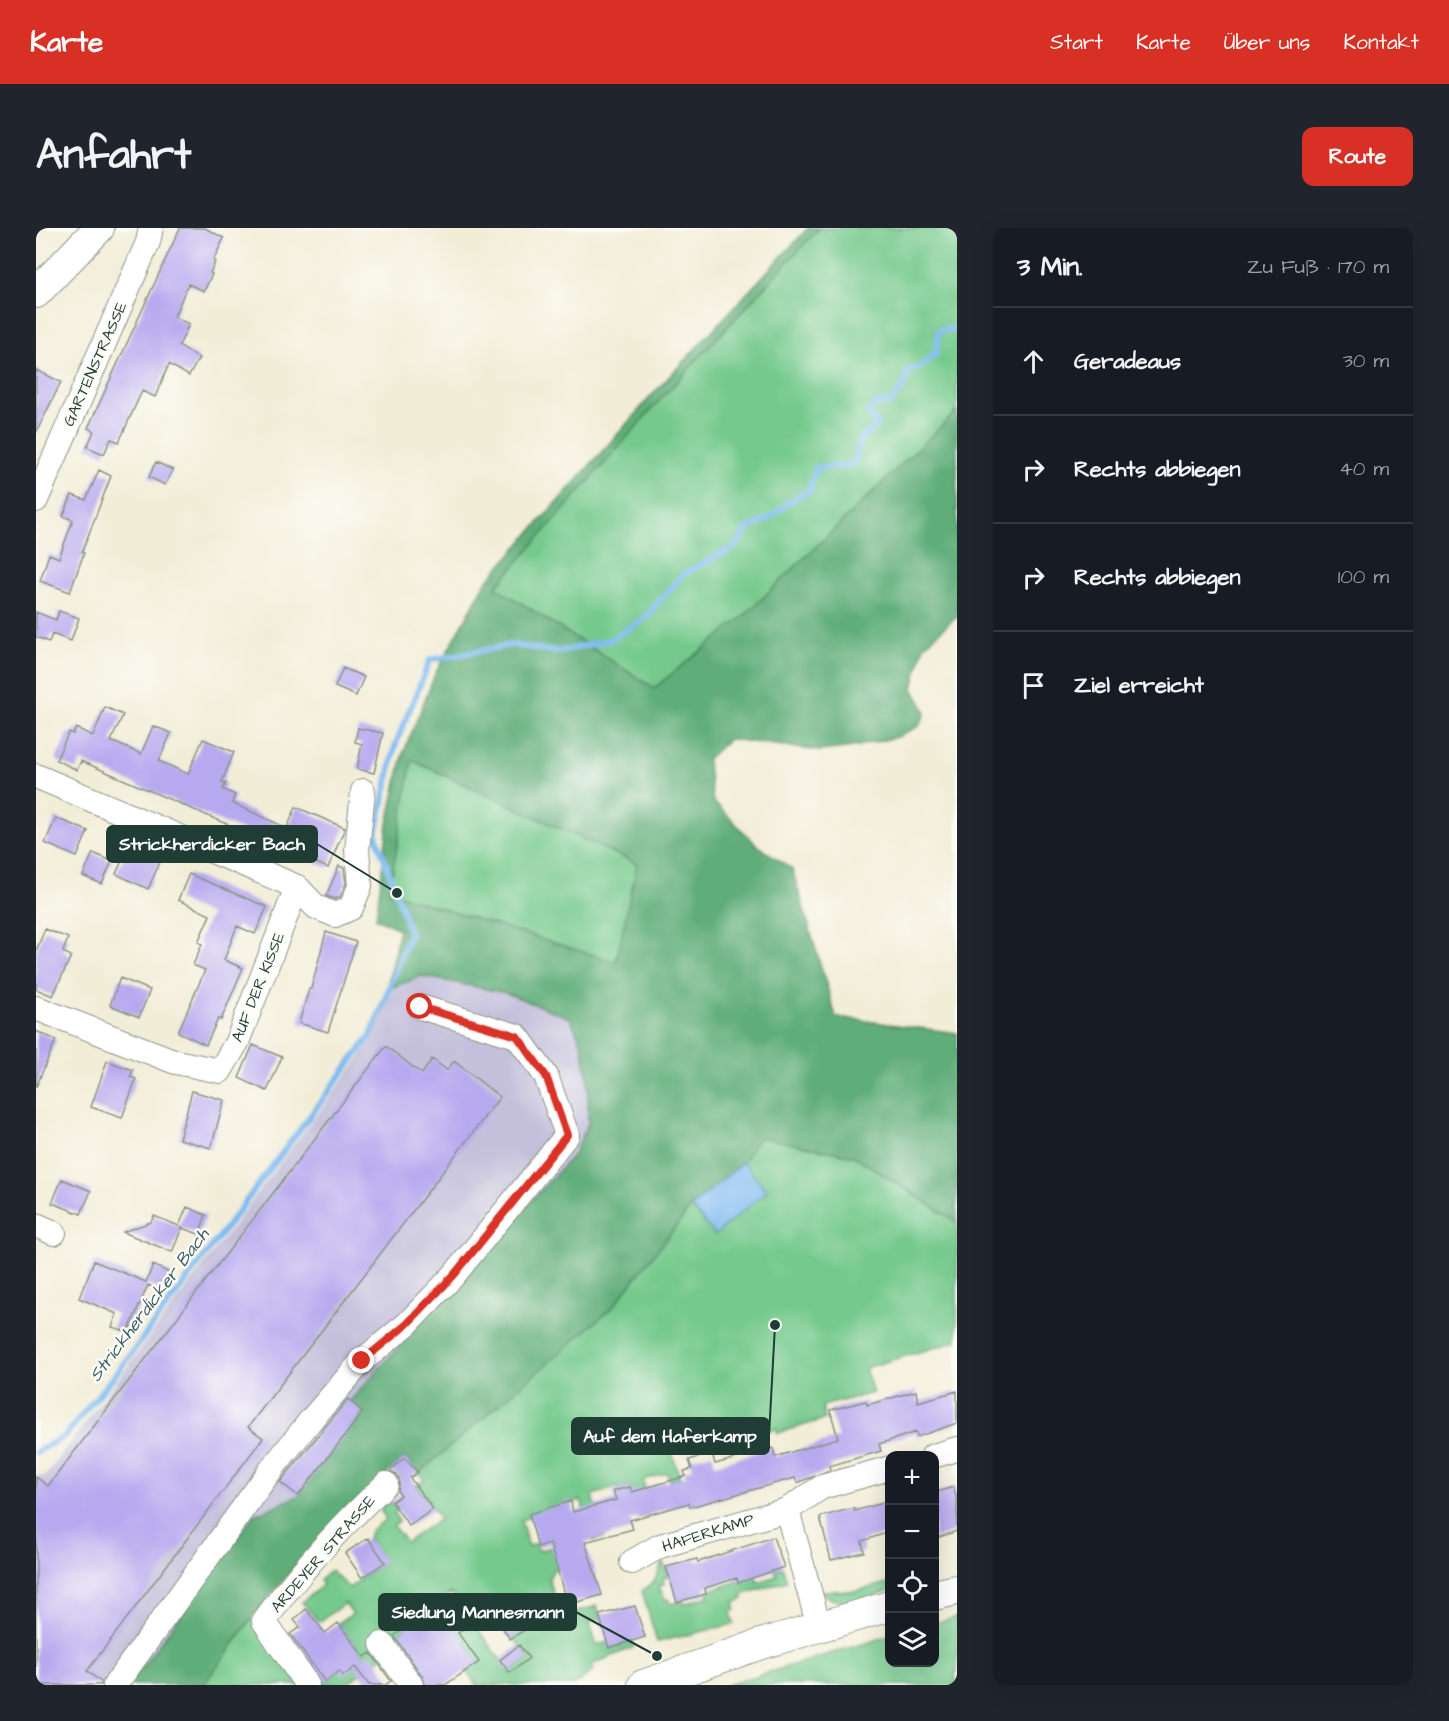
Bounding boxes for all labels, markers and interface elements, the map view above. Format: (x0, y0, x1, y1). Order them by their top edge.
text: Karte (30, 23, 103, 62)
text: Start (1050, 28, 1103, 57)
text: Karte (1136, 28, 1191, 57)
text: Über uns (1224, 28, 1310, 57)
text: Kontakt (1343, 28, 1419, 57)
text: Anfahrt (36, 127, 191, 185)
button: Route (1302, 127, 1413, 186)
text: 3 Min. (1017, 249, 1083, 285)
text: Zu Fuß · 170 m (1247, 253, 1389, 281)
street label: GARTENSTRASSE (58, 298, 133, 430)
icon: ahead (1017, 345, 1050, 378)
text: Geradeaus (1074, 346, 1181, 377)
text: 30 m (1343, 347, 1389, 375)
icon: right (1017, 453, 1050, 486)
text: Rechts abbiegen (1074, 454, 1241, 485)
text: 40 m (1339, 455, 1389, 483)
icon: right (1017, 561, 1050, 594)
text: Rechts abbiegen (1074, 562, 1241, 593)
text: 100 m (1338, 563, 1389, 591)
icon: arrive (1017, 669, 1050, 702)
text: Ziel erreicht (1074, 670, 1204, 701)
callout: Strickherdicker Bach (107, 826, 317, 862)
text: Strickherdicker Bach (118, 832, 306, 857)
street label: AUF DER KISSE (226, 928, 290, 1045)
route start (406, 993, 432, 1019)
water label: Strickherdicker Bach (83, 1222, 216, 1387)
route end (348, 1347, 374, 1373)
callout: Auf dem Haferkamp (572, 1418, 769, 1454)
text: Auf dem Haferkamp (583, 1424, 757, 1449)
map controls (885, 1451, 939, 1667)
button: + (885, 1451, 939, 1505)
street label: ARDEYER STRASSE (266, 1490, 381, 1618)
button: − (885, 1505, 939, 1559)
street label: HAFERKAMP (659, 1509, 757, 1557)
button: locate (885, 1559, 939, 1613)
callout: Siedlung Mannesmann (379, 1594, 576, 1630)
text: Siedlung Mannesmann (391, 1600, 564, 1626)
button: layers (885, 1613, 939, 1667)

